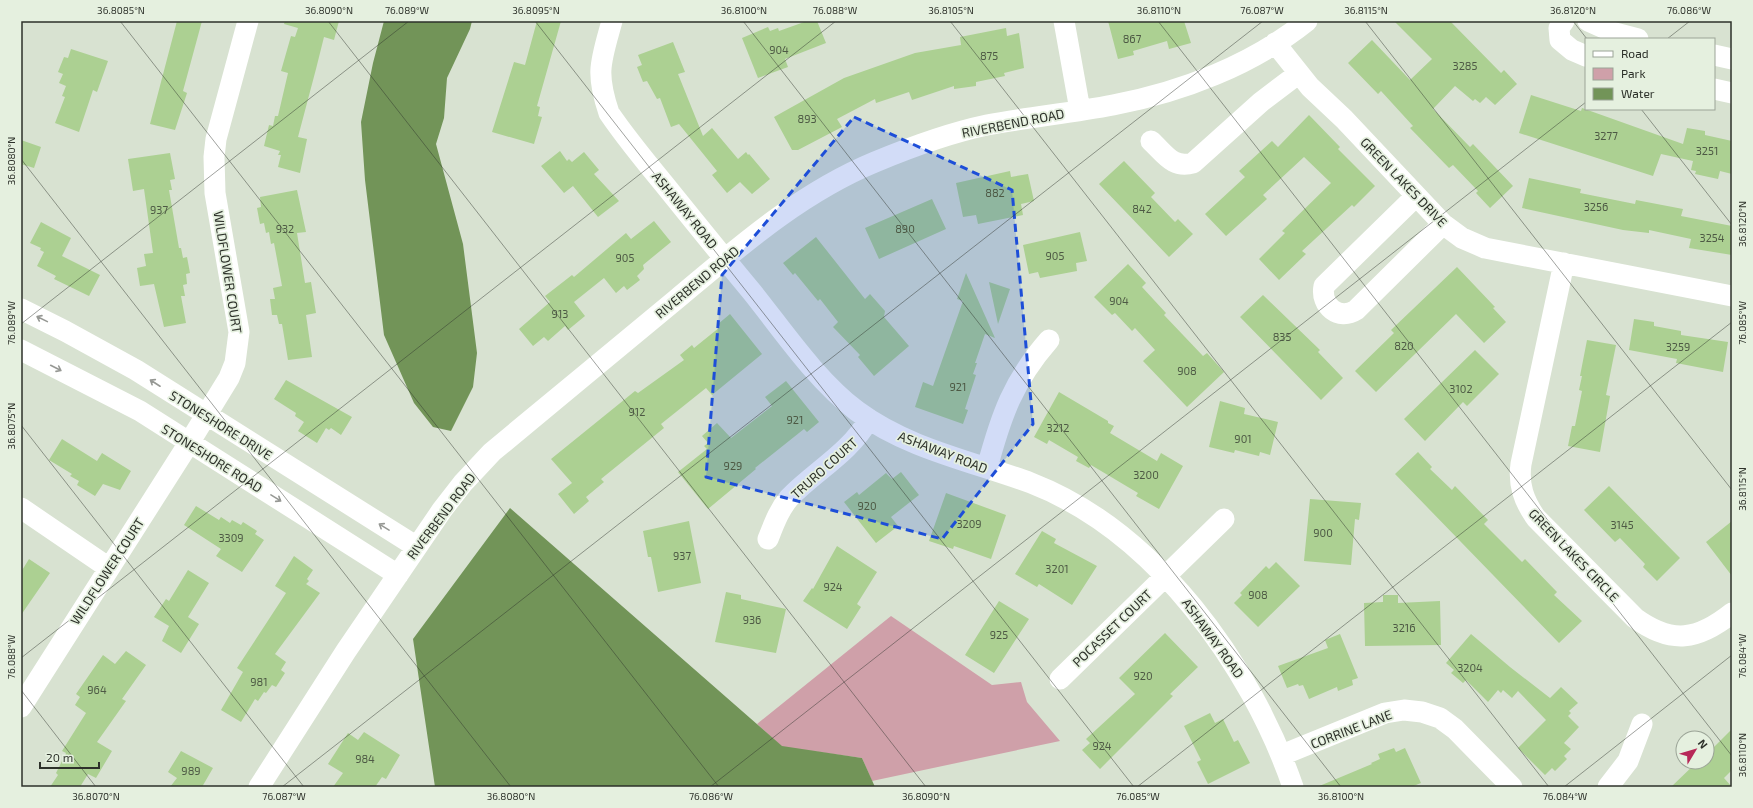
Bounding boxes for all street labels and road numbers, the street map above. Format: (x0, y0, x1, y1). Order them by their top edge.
street label: RIVERBEND ROAD (960, 105, 1066, 141)
street label: GREEN LAKES DRIVE (1357, 134, 1451, 230)
street label: ASHAWAY ROAD (649, 168, 721, 252)
street label: WILDFLOWER COURT (210, 210, 246, 335)
street label: RIVERBEND ROAD (652, 242, 742, 322)
street label: STONESHORE DRIVE (167, 387, 275, 463)
street label: STONESHORE ROAD (159, 420, 265, 496)
street label: ASHAWAY ROAD (896, 428, 990, 476)
street label: TRURO COURT (787, 434, 861, 502)
street label: RIVERBEND ROAD (403, 470, 479, 562)
street label: GREEN LAKES CIRCLE (1526, 505, 1622, 605)
street label: WILDFLOWER COURT (67, 514, 148, 627)
street label: POCASSET COURT (1069, 586, 1155, 670)
street label: ASHAWAY ROAD (1179, 595, 1247, 681)
street label: CORRINE LANE (1308, 706, 1394, 752)

